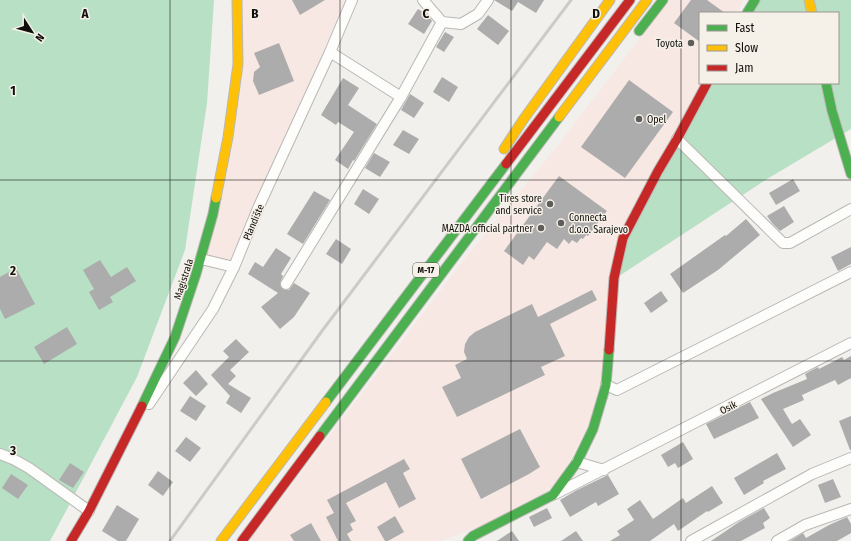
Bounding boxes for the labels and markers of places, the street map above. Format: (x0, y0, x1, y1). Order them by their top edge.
place label: Toyota (656, 38, 683, 50)
marker: Toyota (686, 38, 696, 48)
marker: Opel (634, 114, 644, 124)
place label: Opel (647, 114, 667, 126)
place label: Tires store and service (495, 193, 542, 217)
marker: Tires store and service (545, 199, 555, 209)
place label: Connecta d.o.o. Sarajevo (569, 212, 628, 236)
marker: Connecta d.o.o. Sarajevo (556, 218, 566, 228)
place label: MAZDA official partner (442, 223, 534, 235)
marker: MAZDA official partner (536, 223, 546, 233)

